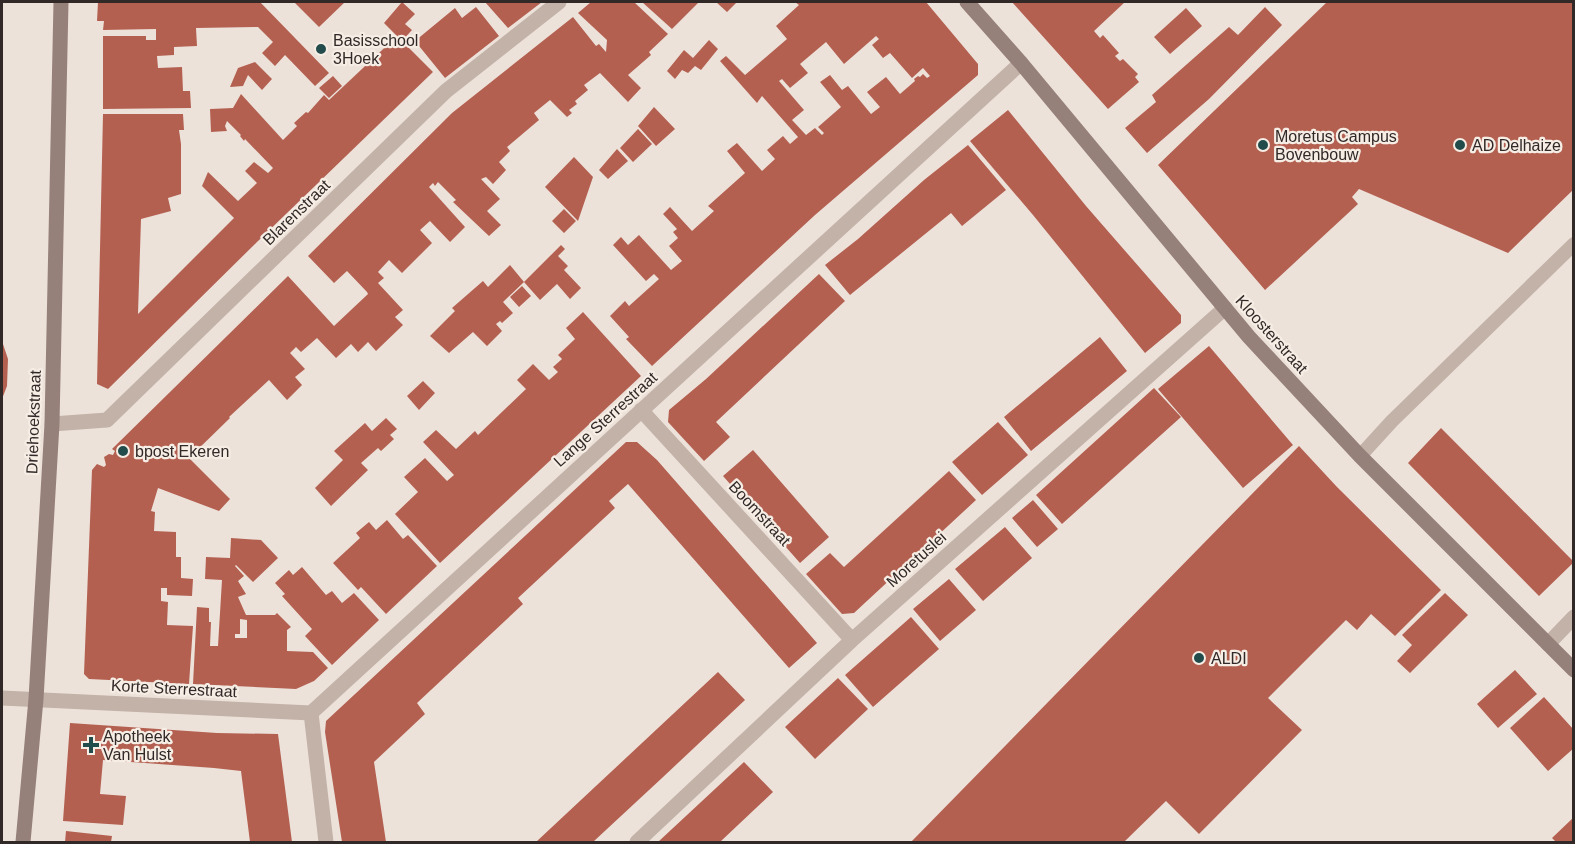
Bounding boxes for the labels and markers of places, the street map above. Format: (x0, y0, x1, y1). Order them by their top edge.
place label: Basisschool 3Hoek (333, 32, 418, 67)
marker: Basisschool 3Hoek (314, 42, 328, 56)
place label: Moretus Campus Bovenbouw (1275, 128, 1397, 163)
place label: AD Delhaize (1472, 137, 1561, 154)
marker: Moretus Campus Bovenbouw (1256, 138, 1270, 152)
marker: AD Delhaize (1453, 138, 1467, 152)
place label: bpost Ekeren (135, 443, 229, 460)
marker: bpost Ekeren (116, 444, 130, 458)
place label: ALDI (1211, 650, 1247, 667)
marker: ALDI (1192, 651, 1206, 665)
place label: Apotheek Van Hulst (103, 728, 172, 763)
marker: Apotheek Van Hulst (84, 738, 98, 752)

